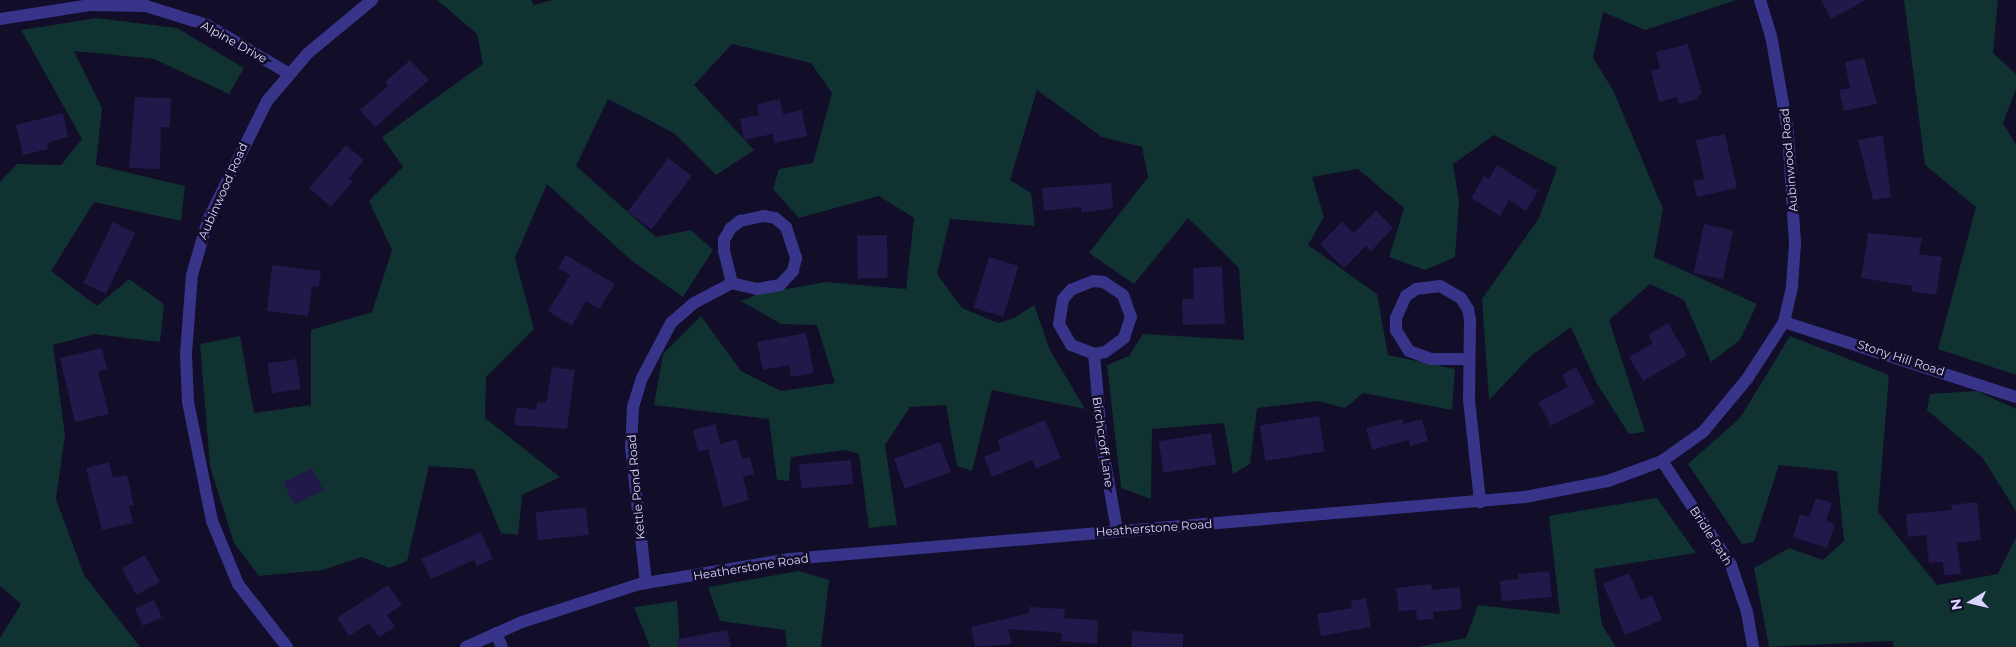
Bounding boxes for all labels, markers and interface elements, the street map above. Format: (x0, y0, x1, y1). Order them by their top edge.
street label: Alpine Drive (199, 18, 269, 66)
street label: Aubinwood Road (1777, 108, 1801, 212)
street label: Aubinwood Road (195, 141, 251, 241)
street label: Stony Hill Road (1855, 337, 1947, 379)
street label: Birchcroff Lane (1090, 396, 1116, 488)
street label: Kettle Pond Road (624, 434, 648, 540)
street label: Bridle Path (1687, 504, 1735, 568)
street label: Heatherstone Road (1095, 517, 1213, 539)
street label: Heatherstone Road (692, 551, 810, 583)
north arrow (1946, 577, 1996, 627)
text: N (1946, 597, 1966, 611)

